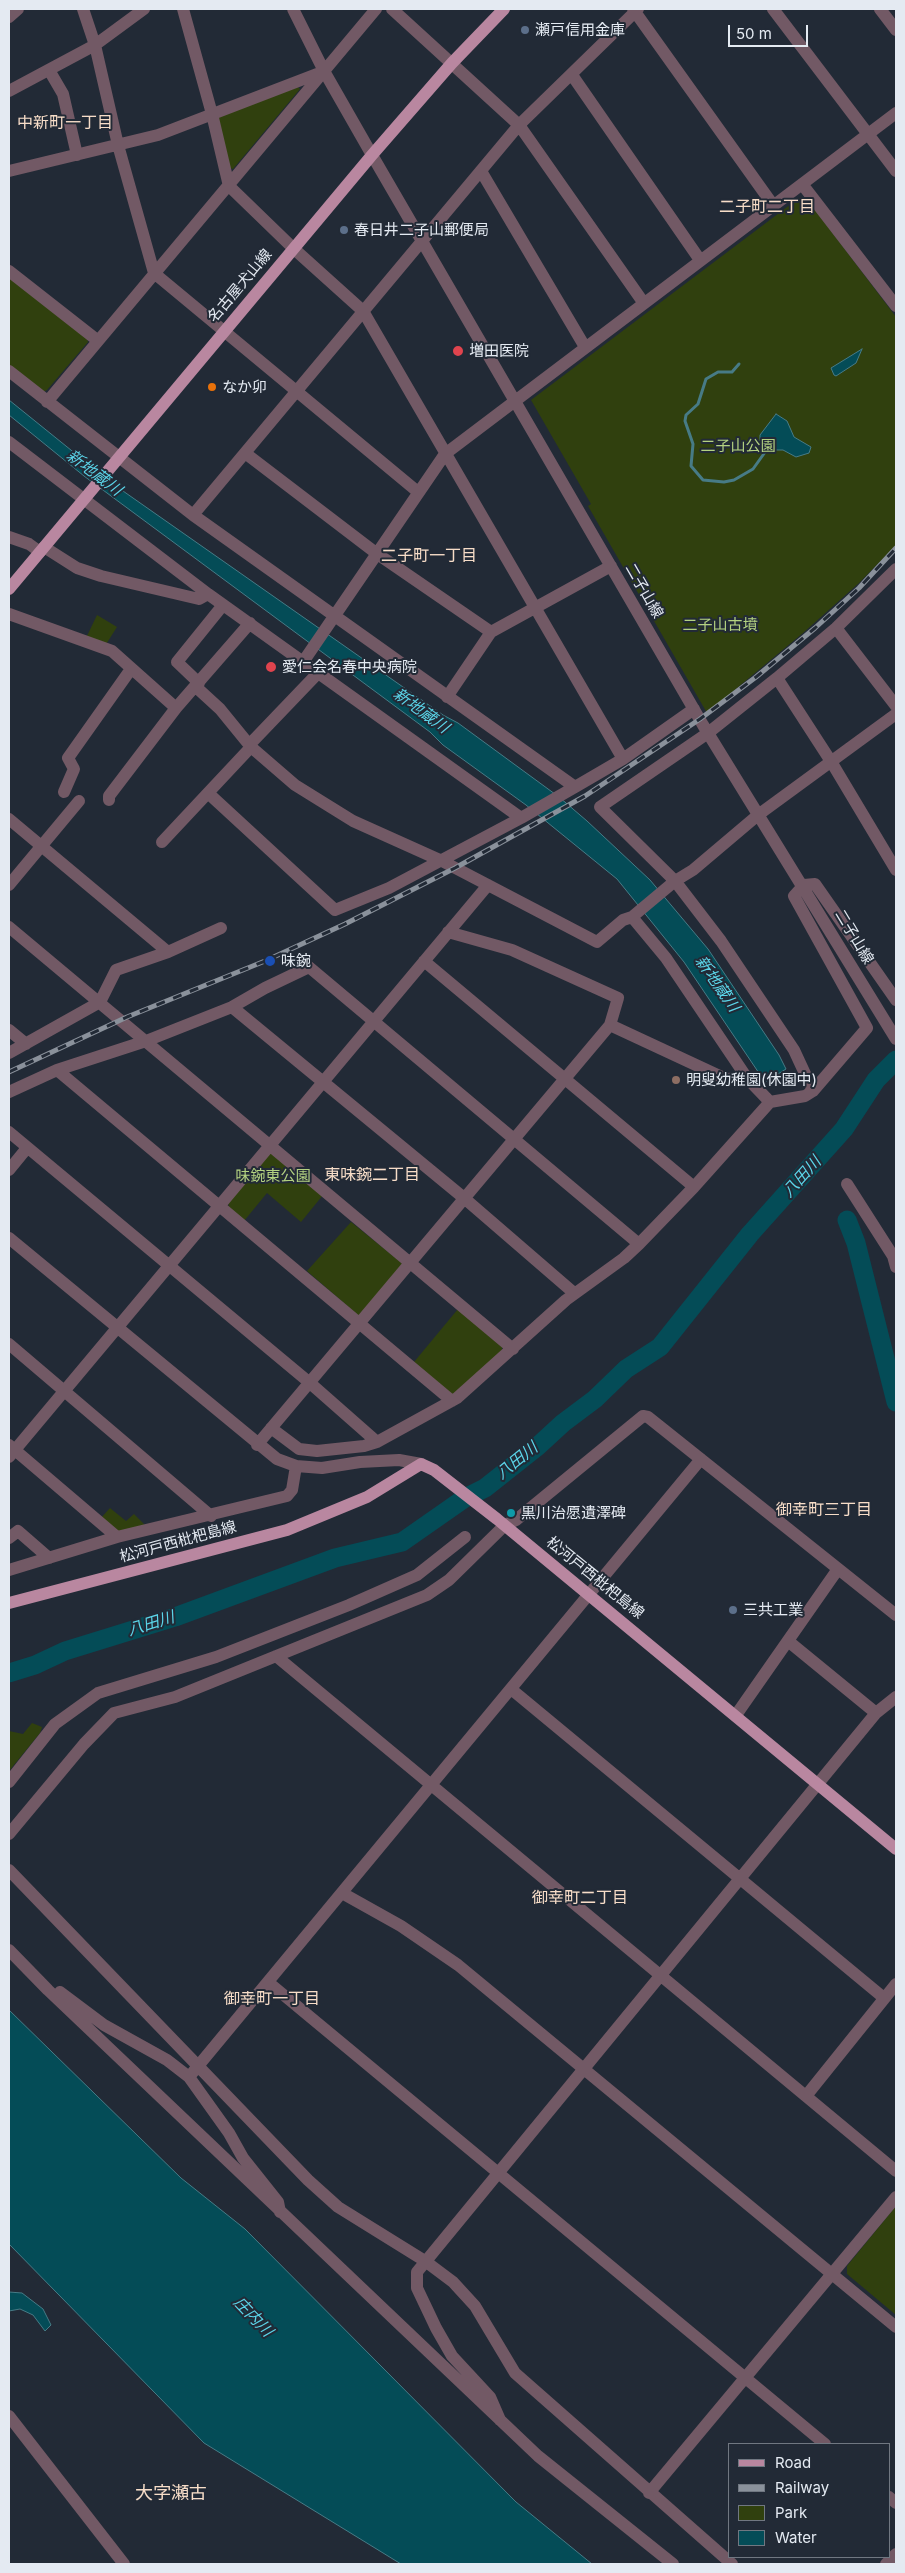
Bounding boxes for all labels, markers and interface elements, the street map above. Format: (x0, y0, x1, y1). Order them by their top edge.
scale bar (730, 15, 810, 47)
place label: 瀬戸信用金庫 (535, 21, 625, 39)
marker: 瀬戸信用金庫 (519, 24, 531, 36)
text: 50 m (736, 24, 772, 43)
district label: 中新町一丁目 (17, 113, 113, 133)
district label: 二子町二丁目 (719, 197, 815, 217)
place label: 春日井二子山郵便局 (354, 221, 489, 239)
marker: 春日井二子山郵便局 (338, 224, 350, 236)
street label: 名古屋犬山線 (204, 246, 276, 326)
place label: 増田医院 (469, 342, 529, 360)
marker: 増田医院 (451, 344, 465, 358)
place label: なか卯 (222, 378, 267, 396)
marker: なか卯 (206, 381, 218, 393)
park label: 二子山公園 (701, 437, 775, 455)
water label: 新地蔵川 (63, 446, 125, 500)
district label: 二子町一丁目 (381, 546, 477, 566)
street label: 二子山線 (621, 561, 667, 621)
park label: 二子山古墳 (683, 616, 757, 634)
place label: 愛仁会名春中央病院 (282, 658, 417, 676)
marker: 愛仁会名春中央病院 (264, 660, 278, 674)
water label: 新地蔵川 (389, 684, 453, 738)
street label: 二子山線 (831, 907, 877, 967)
place label: 味鋺 (281, 952, 311, 970)
water label: 新地蔵川 (691, 952, 743, 1016)
marker: 味鋺 (263, 954, 277, 968)
place label: 明叟幼稚園(休園中) (686, 1071, 817, 1089)
marker: 明叟幼稚園(休園中) (670, 1074, 682, 1086)
water label: 八田川 (779, 1153, 825, 1201)
district label: 東味鋺二丁目 (324, 1165, 420, 1185)
park label: 味鋺東公園 (236, 1167, 310, 1185)
water label: 八田川 (492, 1438, 542, 1484)
district label: 御幸町三丁目 (776, 1500, 872, 1520)
place label: 黒川治愿遺澤碑 (521, 1504, 626, 1522)
marker: 黒川治愿遺澤碑 (505, 1507, 517, 1519)
street label: 松河戸西枇杷島線 (118, 1518, 238, 1566)
street label: 松河戸西枇杷島線 (543, 1533, 647, 1623)
place label: 三共工業 (743, 1601, 803, 1619)
marker: 三共工業 (727, 1604, 739, 1616)
water label: 八田川 (125, 1608, 177, 1640)
district label: 御幸町二丁目 (532, 1888, 628, 1908)
district label: 御幸町一丁目 (224, 1989, 320, 2009)
water label: 庄内川 (229, 2293, 277, 2341)
legend (728, 2443, 890, 2558)
text: Road (775, 2453, 811, 2472)
text: Railway (775, 2478, 829, 2497)
district label: 大字瀬古 (135, 2483, 207, 2505)
text: Park (775, 2503, 807, 2522)
text: Water (775, 2528, 817, 2547)

